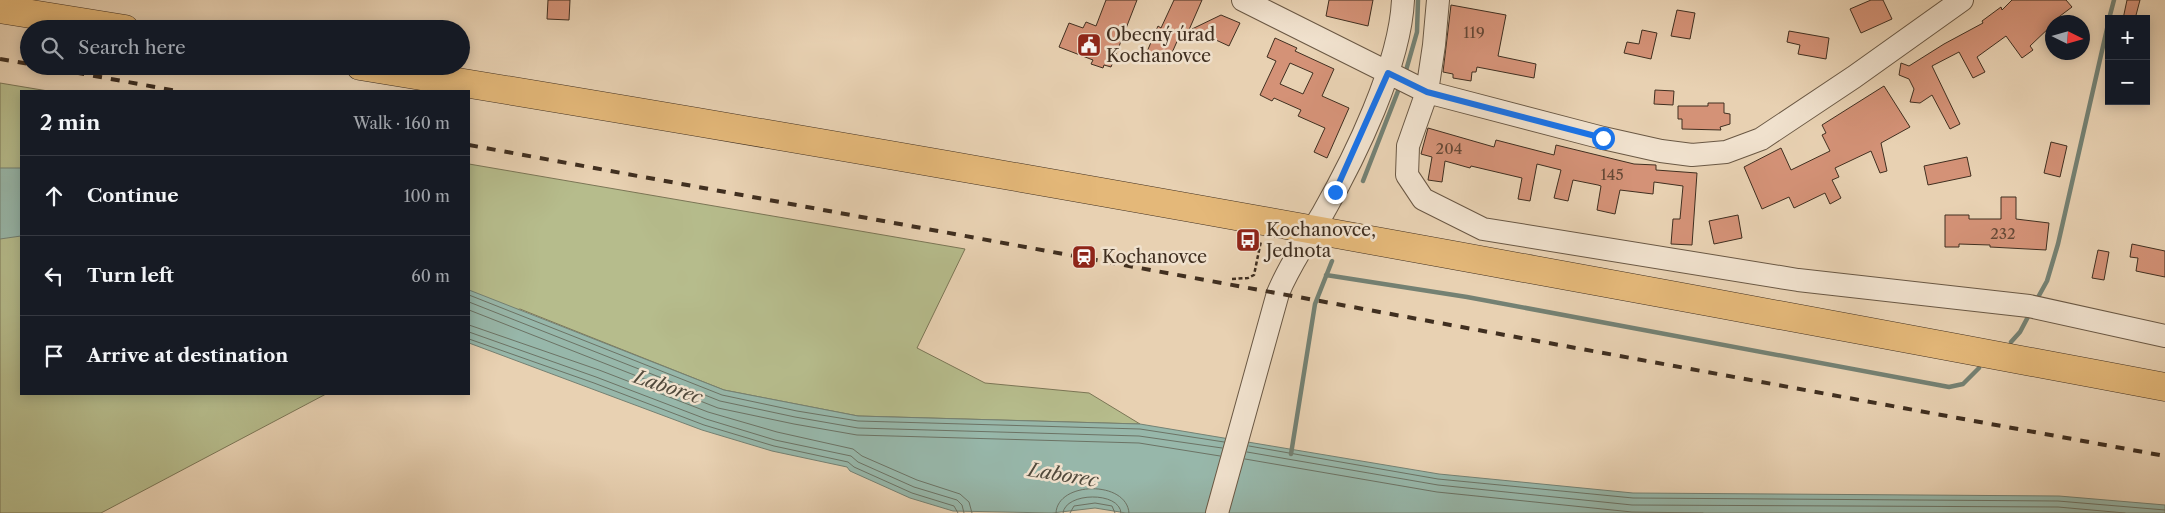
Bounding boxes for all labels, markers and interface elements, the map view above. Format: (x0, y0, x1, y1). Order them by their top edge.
north arrow (2045, 15, 2090, 60)
map controls (2105, 15, 2150, 105)
button: + (2105, 15, 2150, 60)
search box (20, 20, 470, 75)
house number: 119 (1463, 23, 1485, 42)
place label: Obecný úrad Kochanovce (1106, 24, 1215, 67)
public building icon: Obecný úrad Kochanovce (1076, 32, 1102, 58)
icon: search (38, 34, 66, 62)
text: Search here (78, 36, 186, 59)
button: − (2105, 60, 2150, 105)
text: 2 min (40, 110, 100, 135)
text: Walk · 160 m (353, 113, 450, 133)
route start (1592, 127, 1615, 150)
house number: 204 (1436, 139, 1462, 158)
house number: 145 (1600, 165, 1624, 184)
route end (1324, 181, 1347, 204)
icon: ahead (40, 182, 68, 210)
text: Continue (87, 184, 179, 207)
text: 100 m (404, 186, 450, 206)
place label: Kochanovce, Jednota (1263, 219, 1376, 262)
house number: 232 (1990, 224, 2016, 243)
bus stop icon: Kochanovce, Jednota (1235, 227, 1261, 253)
station icon: Kochanovce (1071, 244, 1097, 270)
place label: Kochanovce (1102, 246, 1207, 268)
icon: left (40, 262, 68, 290)
text: Turn left (87, 264, 174, 287)
text: 60 m (411, 266, 450, 286)
icon: arrive (40, 342, 68, 370)
text: Arrive at destination (87, 344, 288, 367)
water label: Laborec (629, 365, 707, 409)
water label: Laborec (1024, 458, 1101, 492)

